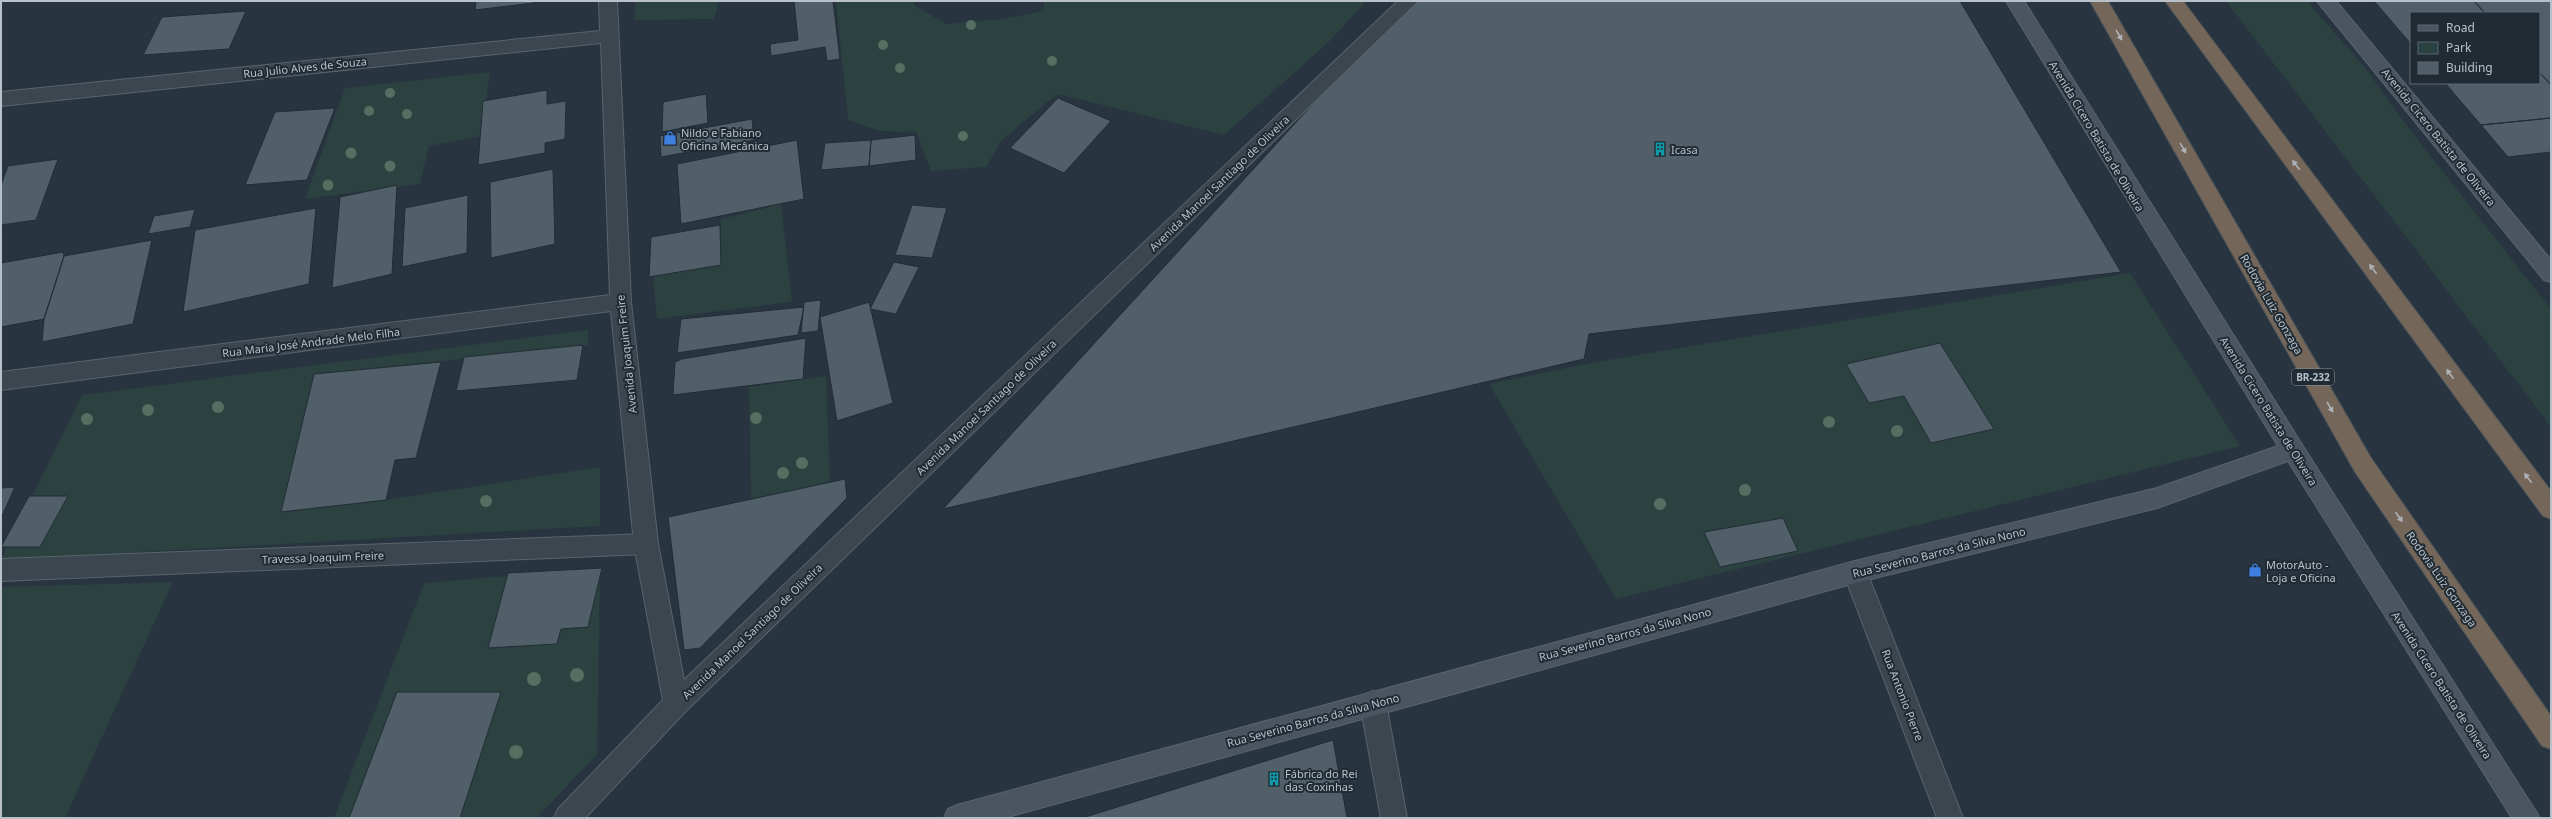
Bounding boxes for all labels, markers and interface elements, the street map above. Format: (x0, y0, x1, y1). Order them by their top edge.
legend (2410, 12, 2540, 84)
text: Road (2446, 19, 2475, 36)
one-way arrow (2115, 29, 2122, 41)
text: Park (2446, 39, 2472, 56)
street label: Rua Julio Alves de Souza (242, 53, 368, 81)
street label: Avenida Cicero Batista de Oliveira (2046, 58, 2148, 214)
text: Building (2446, 59, 2493, 76)
street label: Avenida Cicero Batista de Oliveira (2379, 65, 2499, 209)
street label: Avenida Manoel Santiago de Oliveira (1146, 112, 1292, 254)
place label: Nildo e Fabiano Oficina Mecânica (681, 125, 769, 153)
shop icon: Nildo e Fabiano Oficina Mecânica (662, 130, 678, 146)
building icon: Icasa (1652, 141, 1668, 157)
place label: Icasa (1671, 142, 1698, 157)
one-way arrow (2179, 142, 2186, 154)
one-way arrow (2291, 159, 2300, 170)
street label: Rodovia Luiz Gonzaga (2237, 251, 2307, 357)
one-way arrow (2369, 264, 2377, 275)
street label: Avenida Joaquim Freire (612, 294, 640, 414)
street label: Rua Maria José Andrade Melo Filha (221, 324, 401, 360)
street label: Avenida Cicero Batista de Oliveira (2217, 334, 2321, 488)
street label: Avenida Manoel Santiago de Oliveira (913, 336, 1059, 478)
one-way arrow (2446, 368, 2455, 379)
road number: BR-232 (2292, 369, 2334, 385)
one-way arrow (2327, 401, 2334, 413)
one-way arrow (2524, 473, 2532, 483)
one-way arrow (2395, 512, 2403, 522)
street label: Rua Severino Barros da Silva Nono (1851, 523, 2027, 581)
street label: Rodovia Luiz Gonzaga (2403, 528, 2481, 630)
street label: Travessa Joaquim Freire (262, 547, 384, 567)
place label: MotorAuto - Loja e Oficina (2266, 557, 2336, 585)
street label: Avenida Manoel Santiago de Oliveira (679, 560, 825, 702)
shop icon: MotorAuto - Loja e Oficina (2247, 562, 2263, 578)
street label: Rua Severino Barros da Silva Nono (1537, 604, 1713, 664)
street label: Avenida Cicero Batista de Oliveira (2389, 608, 2495, 762)
street label: Rua Antonio Pierre (1879, 647, 1927, 743)
street label: Rua Severino Barros da Silva Nono (1225, 690, 1401, 750)
place label: Fábrica do Rei das Coxinhas (1285, 766, 1358, 794)
building icon: Fábrica do Rei das Coxinhas (1266, 771, 1282, 787)

